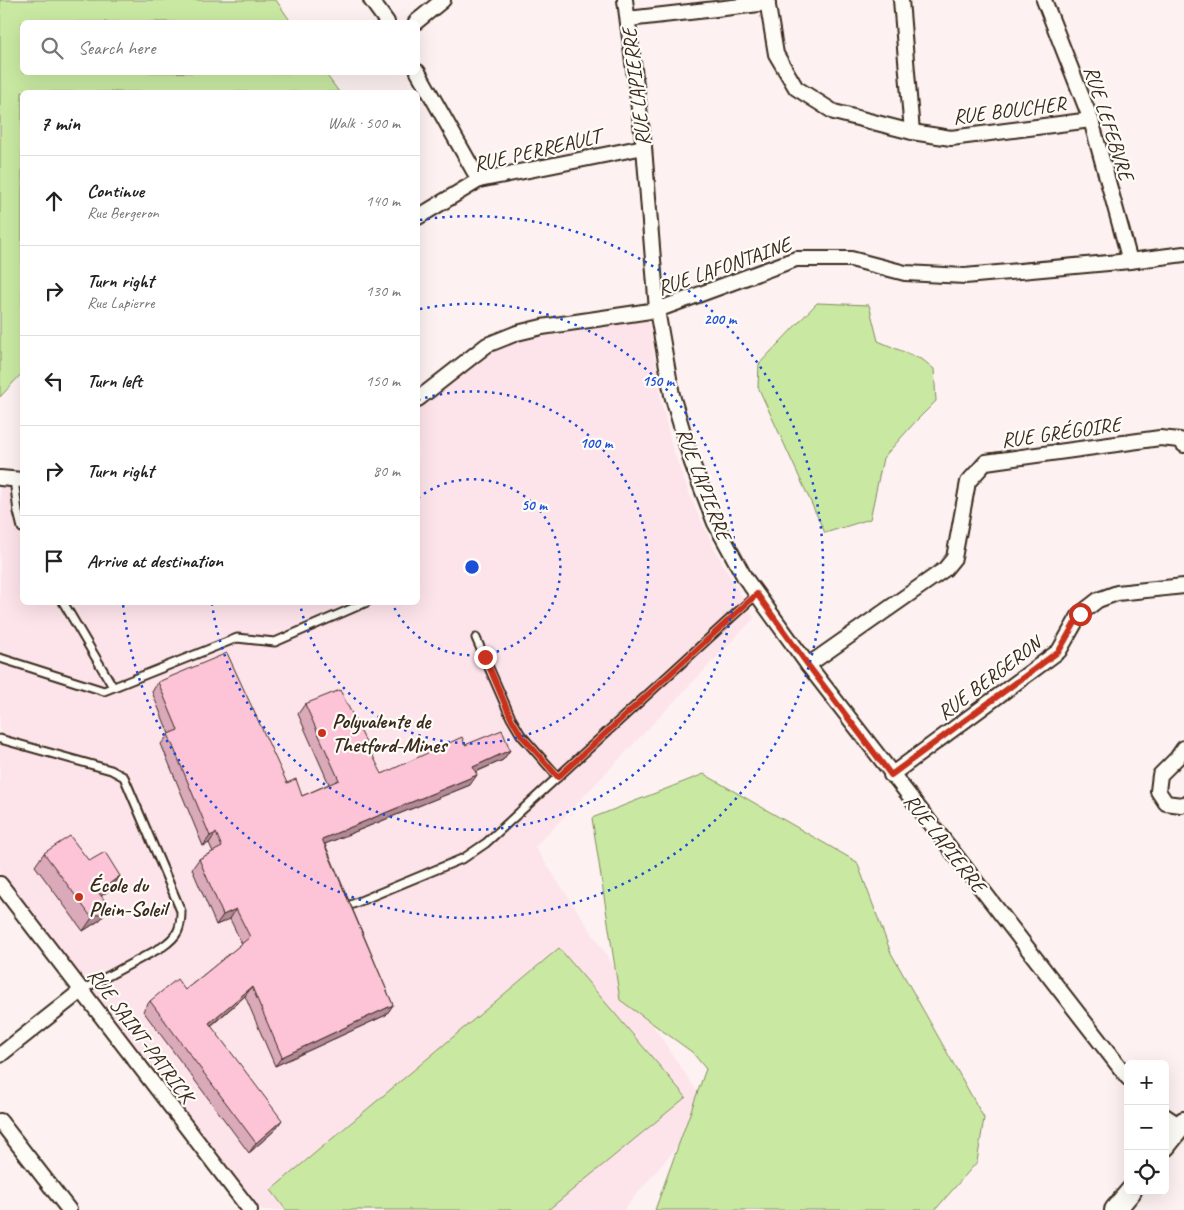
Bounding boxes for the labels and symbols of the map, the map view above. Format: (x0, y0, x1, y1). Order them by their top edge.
street label: RUE LAPIERRE (616, 24, 656, 147)
street label: RUE LEFEBVRE (1078, 63, 1140, 186)
street label: RUE BOUCHER (951, 90, 1069, 130)
street label: RUE PERREAULT (471, 122, 608, 177)
street label: RUE LAFONTAINE (654, 230, 797, 301)
text: 200 m (704, 310, 738, 329)
text: 150 m (642, 372, 676, 391)
street label: RUE GRÉGOIRE (999, 410, 1125, 453)
street label: RUE LAPIERRE (671, 424, 738, 546)
text: 100 m (580, 434, 614, 453)
text: 50 m (521, 496, 548, 515)
centre of rings (463, 558, 481, 576)
route start (1069, 603, 1092, 626)
street label: RUE BERGERON (932, 629, 1049, 725)
route end (474, 646, 497, 669)
place label: Polyvalente de Thetford-Mines (332, 708, 449, 758)
marker: Polyvalente de Thetford-Mines (316, 727, 328, 739)
street label: RUE LAPIERRE (898, 788, 993, 900)
place label: École du Plein-Soleil (89, 872, 171, 922)
marker: École du Plein-Soleil (73, 891, 85, 903)
street label: RUE SAINT-PATRICK (82, 963, 202, 1110)

